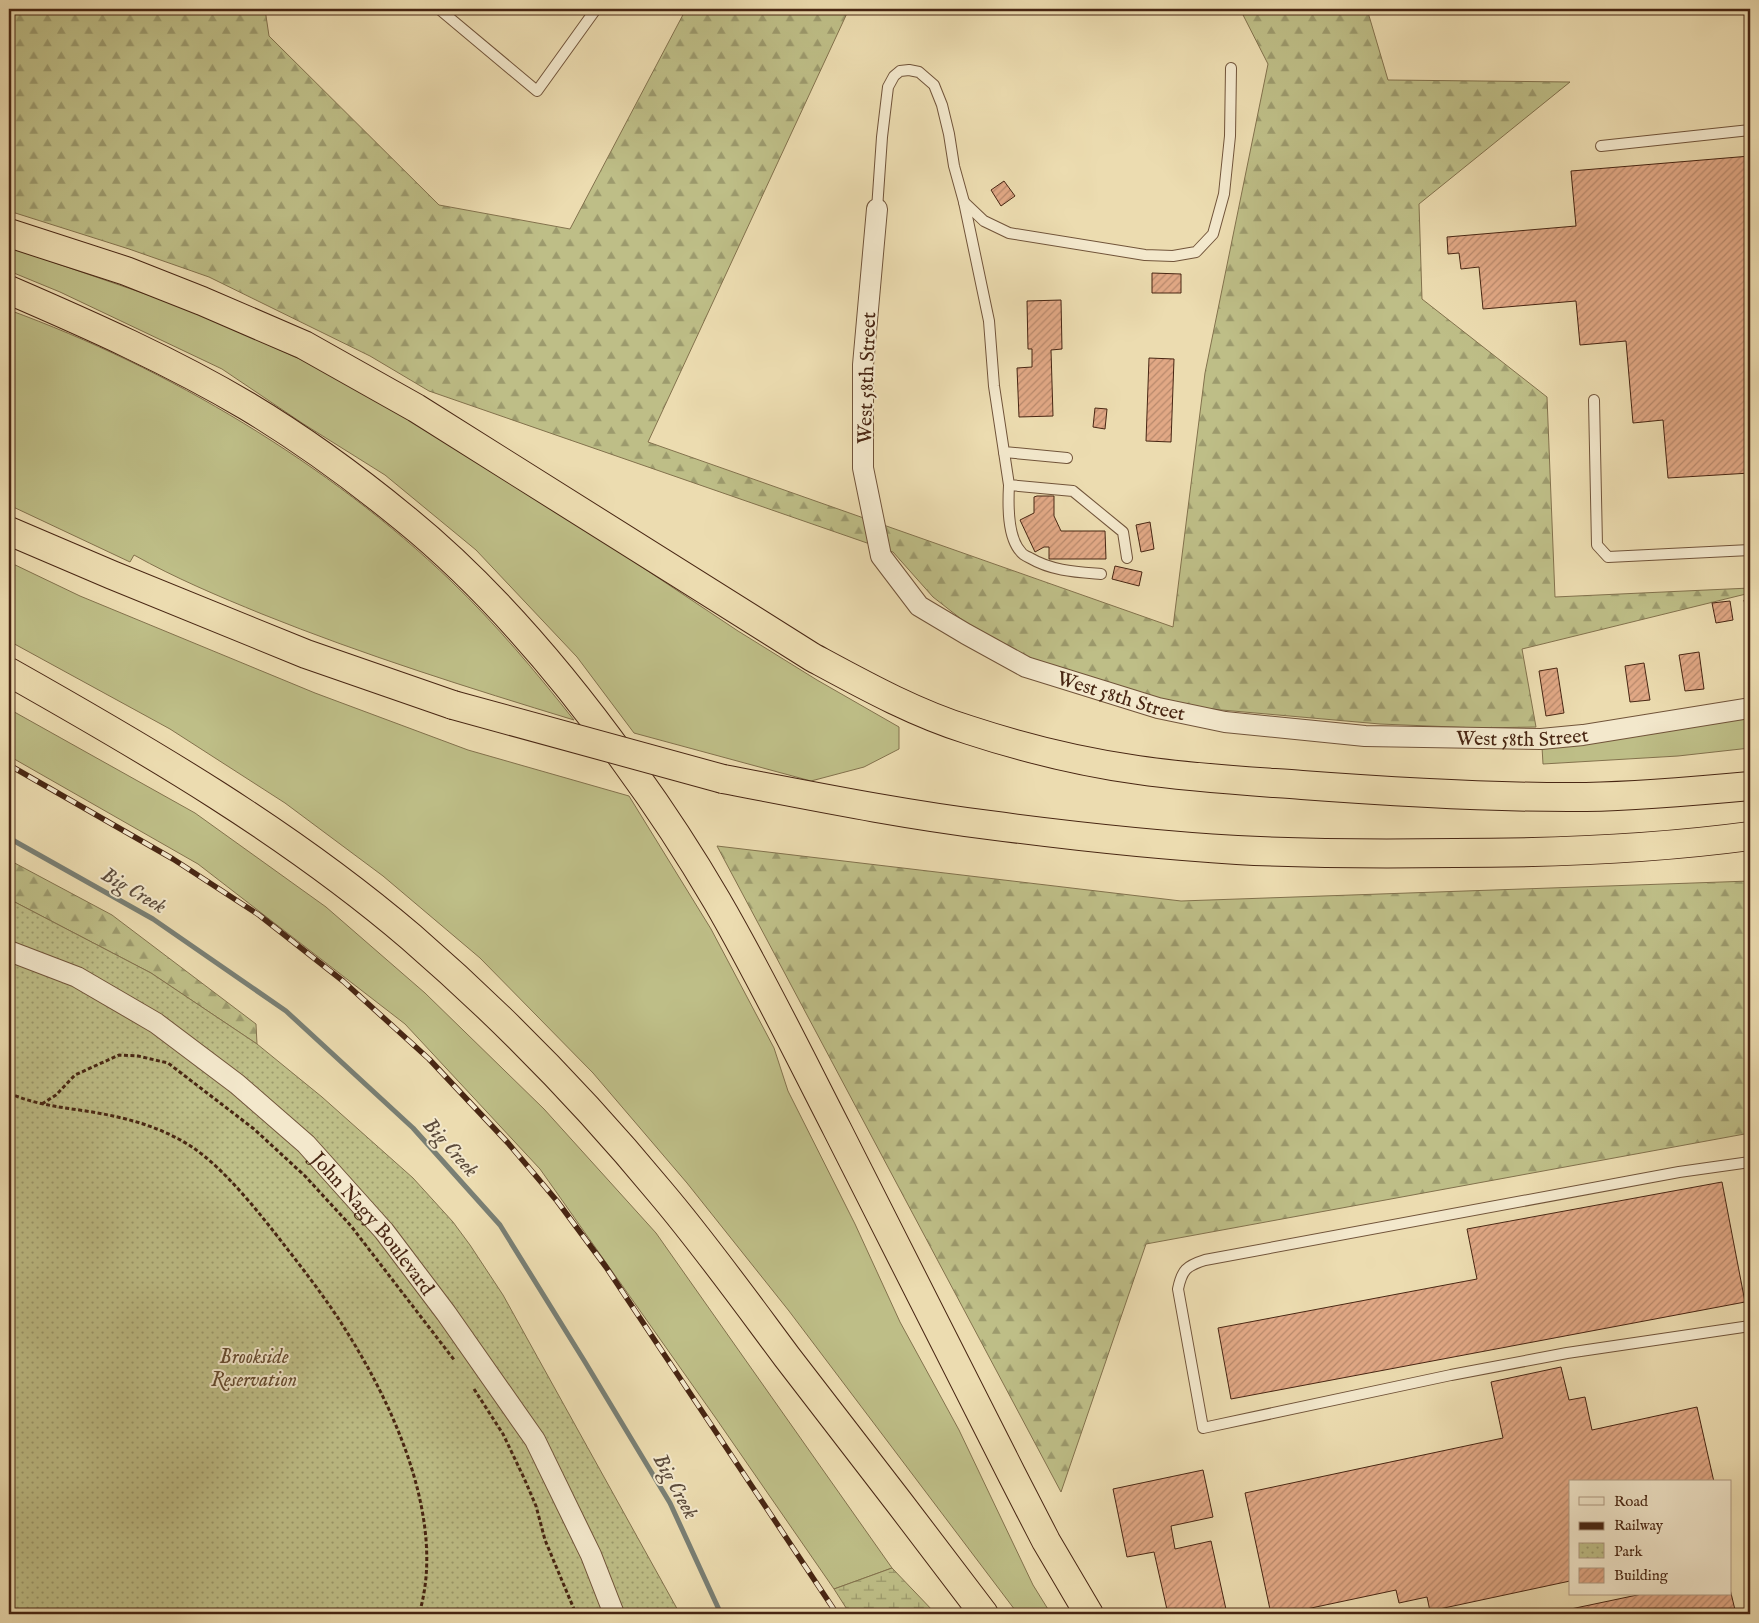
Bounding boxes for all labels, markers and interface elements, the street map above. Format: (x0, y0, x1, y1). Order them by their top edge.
street label: West 58th Street (853, 311, 882, 445)
street label: West 58th Street (1054, 666, 1187, 727)
street label: West 58th Street (1456, 723, 1590, 753)
water label: Big Creek (96, 862, 171, 921)
water label: Big Creek (416, 1113, 484, 1184)
street label: John Nagy Boulevard (304, 1146, 439, 1301)
park label: Brookside Reservation (211, 1345, 297, 1393)
water label: Big Creek (646, 1449, 704, 1525)
legend (1569, 1480, 1732, 1596)
text: Road (1614, 1492, 1649, 1511)
text: Railway (1614, 1516, 1664, 1535)
text: Park (1614, 1542, 1644, 1561)
text: Building (1614, 1566, 1669, 1585)

